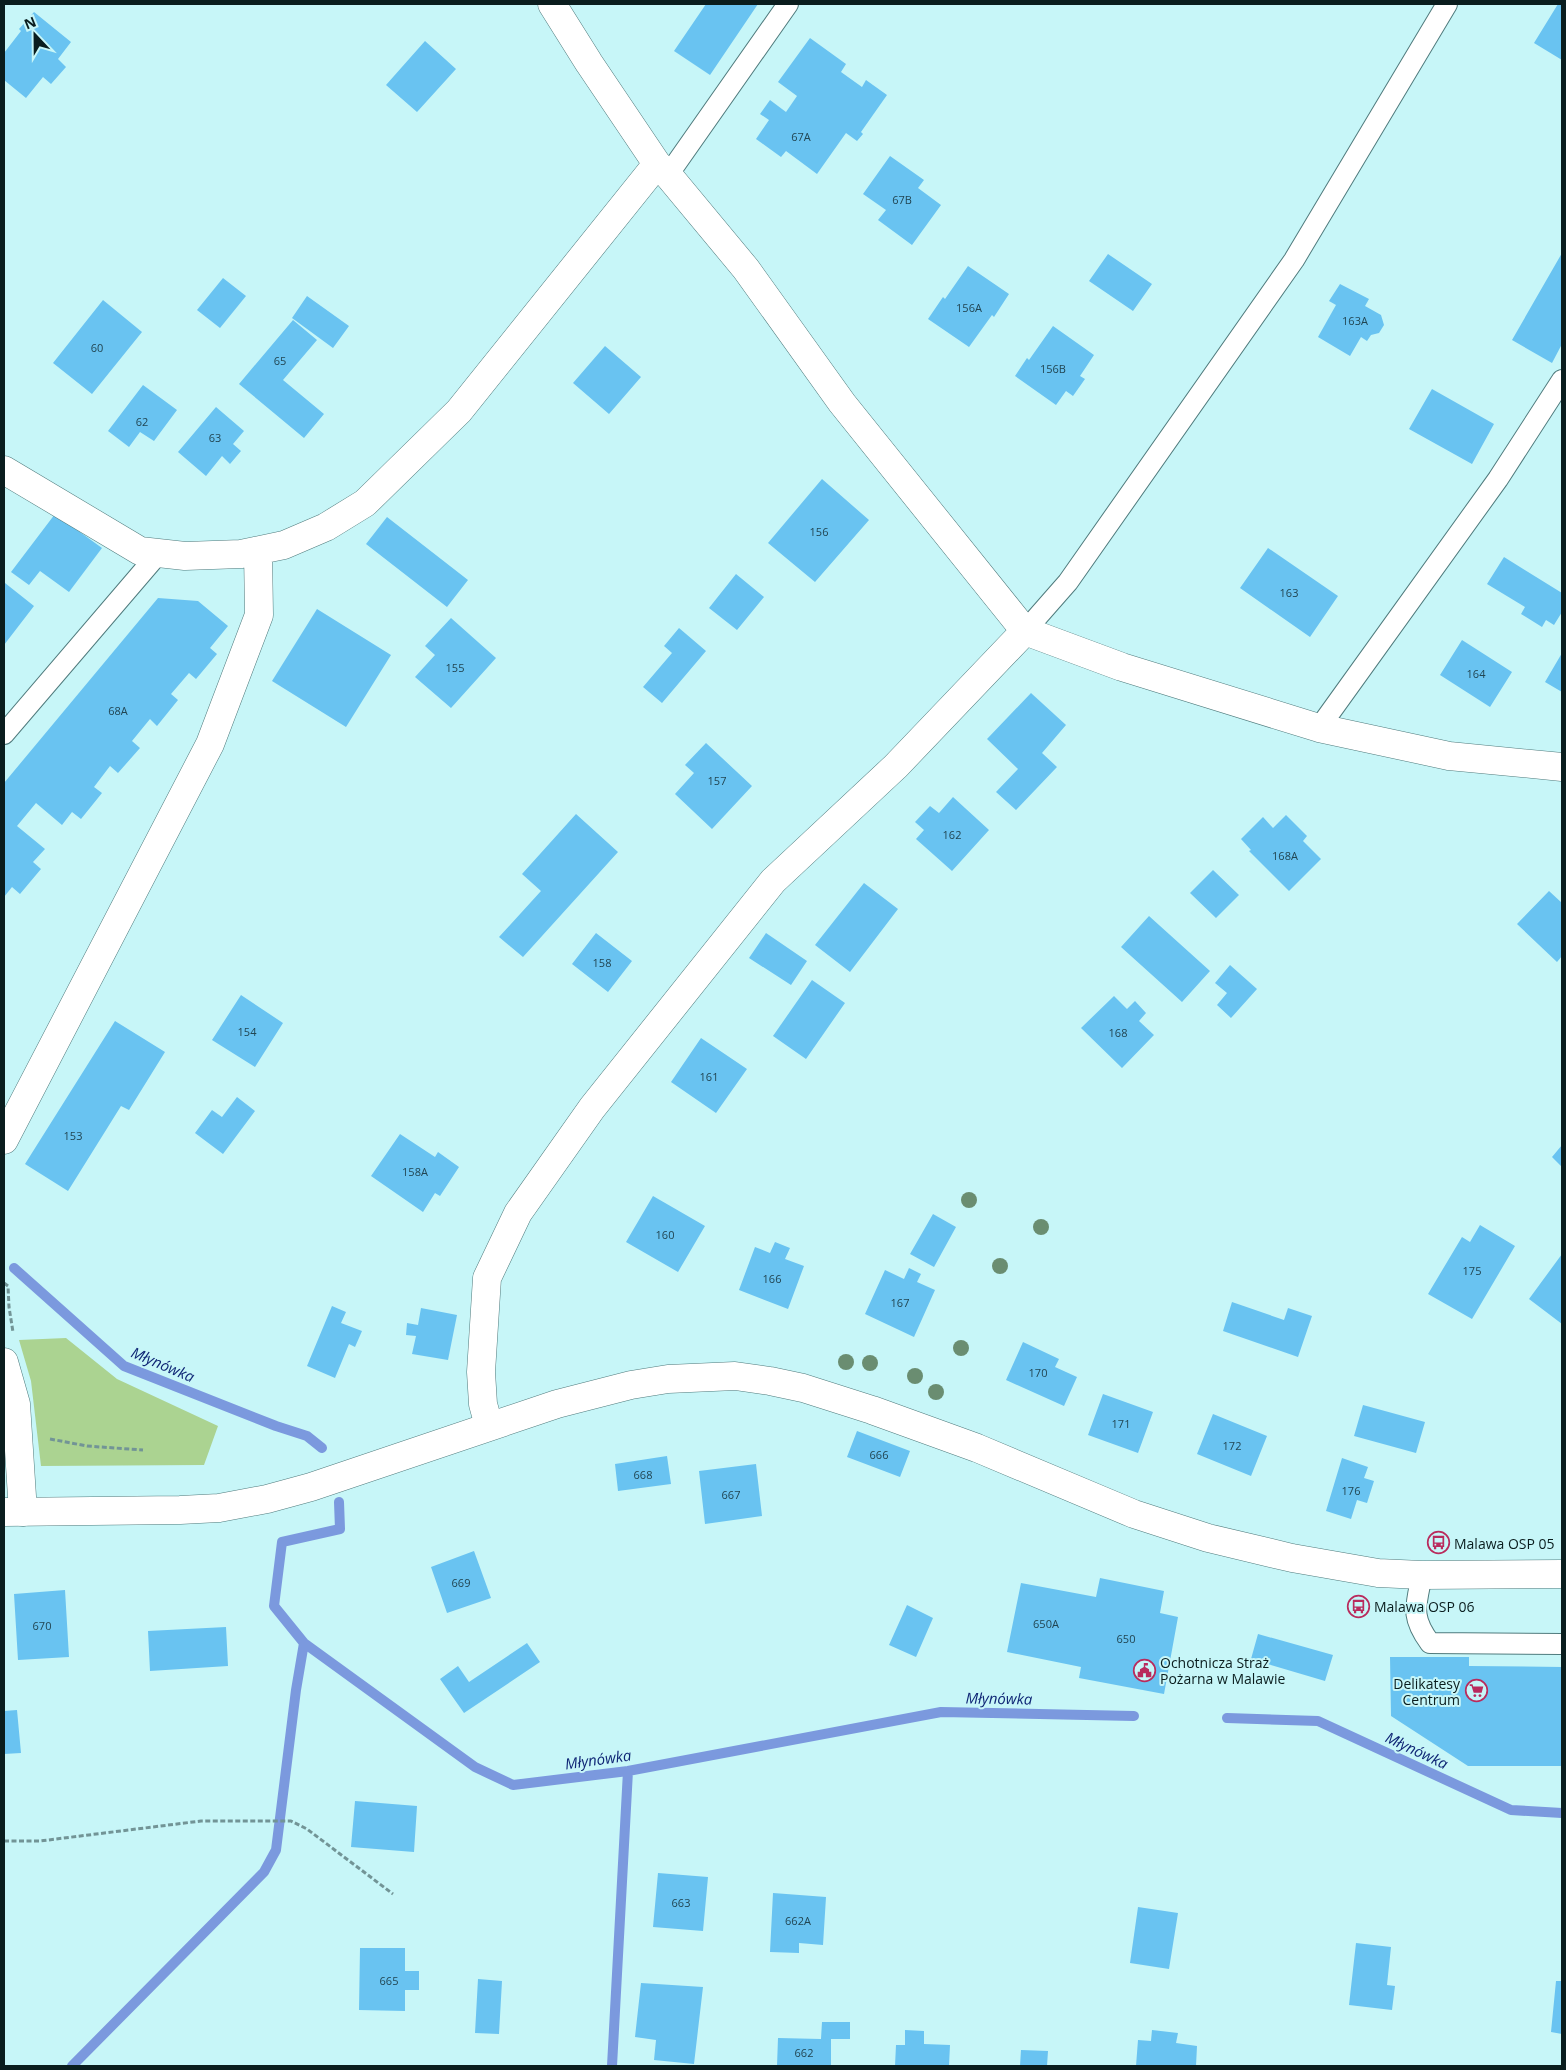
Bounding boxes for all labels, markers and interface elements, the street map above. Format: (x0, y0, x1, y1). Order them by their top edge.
north arrow (10, 10, 60, 60)
text: N (21, 12, 39, 33)
house number: 67A (791, 129, 811, 144)
house number: 67B (892, 192, 912, 207)
house number: 156A (956, 300, 982, 315)
house number: 163A (1342, 313, 1368, 328)
house number: 60 (91, 340, 103, 355)
house number: 65 (274, 353, 286, 368)
house number: 156B (1040, 361, 1066, 376)
house number: 62 (136, 414, 148, 429)
house number: 63 (209, 430, 221, 445)
house number: 156 (810, 524, 828, 539)
house number: 163 (1280, 585, 1298, 600)
house number: 155 (446, 660, 464, 675)
house number: 164 (1467, 666, 1486, 681)
house number: 68A (108, 703, 128, 718)
house number: 157 (708, 773, 726, 788)
house number: 162 (943, 827, 961, 842)
house number: 168A (1272, 848, 1298, 863)
house number: 158 (593, 955, 611, 970)
house number: 154 (238, 1024, 257, 1039)
house number: 168 (1109, 1025, 1127, 1040)
house number: 161 (700, 1069, 718, 1084)
house number: 153 (64, 1128, 82, 1143)
house number: 158A (402, 1164, 428, 1179)
house number: 160 (656, 1227, 674, 1242)
house number: 175 (1463, 1263, 1481, 1278)
house number: 166 (763, 1271, 781, 1286)
house number: 167 (891, 1295, 909, 1310)
water label: Młynówka (128, 1342, 198, 1386)
house number: 170 (1029, 1365, 1047, 1380)
house number: 171 (1112, 1416, 1130, 1431)
house number: 172 (1223, 1438, 1241, 1453)
house number: 666 (870, 1447, 888, 1462)
house number: 668 (634, 1467, 652, 1482)
house number: 176 (1342, 1483, 1360, 1498)
house number: 667 (722, 1487, 740, 1502)
bus stop icon: Malawa OSP 05 (1426, 1531, 1450, 1555)
place label: Malawa OSP 05 (1454, 1534, 1555, 1553)
house number: 669 (452, 1575, 470, 1590)
bus stop icon: Malawa OSP 06 (1346, 1594, 1370, 1618)
place label: Malawa OSP 06 (1374, 1597, 1475, 1616)
house number: 650A (1033, 1616, 1059, 1631)
house number: 670 (33, 1618, 51, 1633)
house number: 650 (1117, 1631, 1135, 1646)
place label: Ochotnicza Straż Pożarna w Malawie (1160, 1653, 1285, 1688)
public building icon: Ochotnicza Straż Pożarna w Malawie (1132, 1658, 1156, 1682)
place label: Delikatesy Centrum (1393, 1674, 1461, 1709)
supermarket icon: Delikatesy Centrum (1464, 1679, 1488, 1703)
water label: Młynówka (965, 1687, 1033, 1709)
water label: Młynówka (1382, 1727, 1452, 1773)
water label: Młynówka (563, 1744, 633, 1774)
house number: 663 (672, 1895, 690, 1910)
house number: 662A (785, 1913, 811, 1928)
house number: 665 (380, 1973, 398, 1988)
house number: 662 (795, 2045, 813, 2060)

